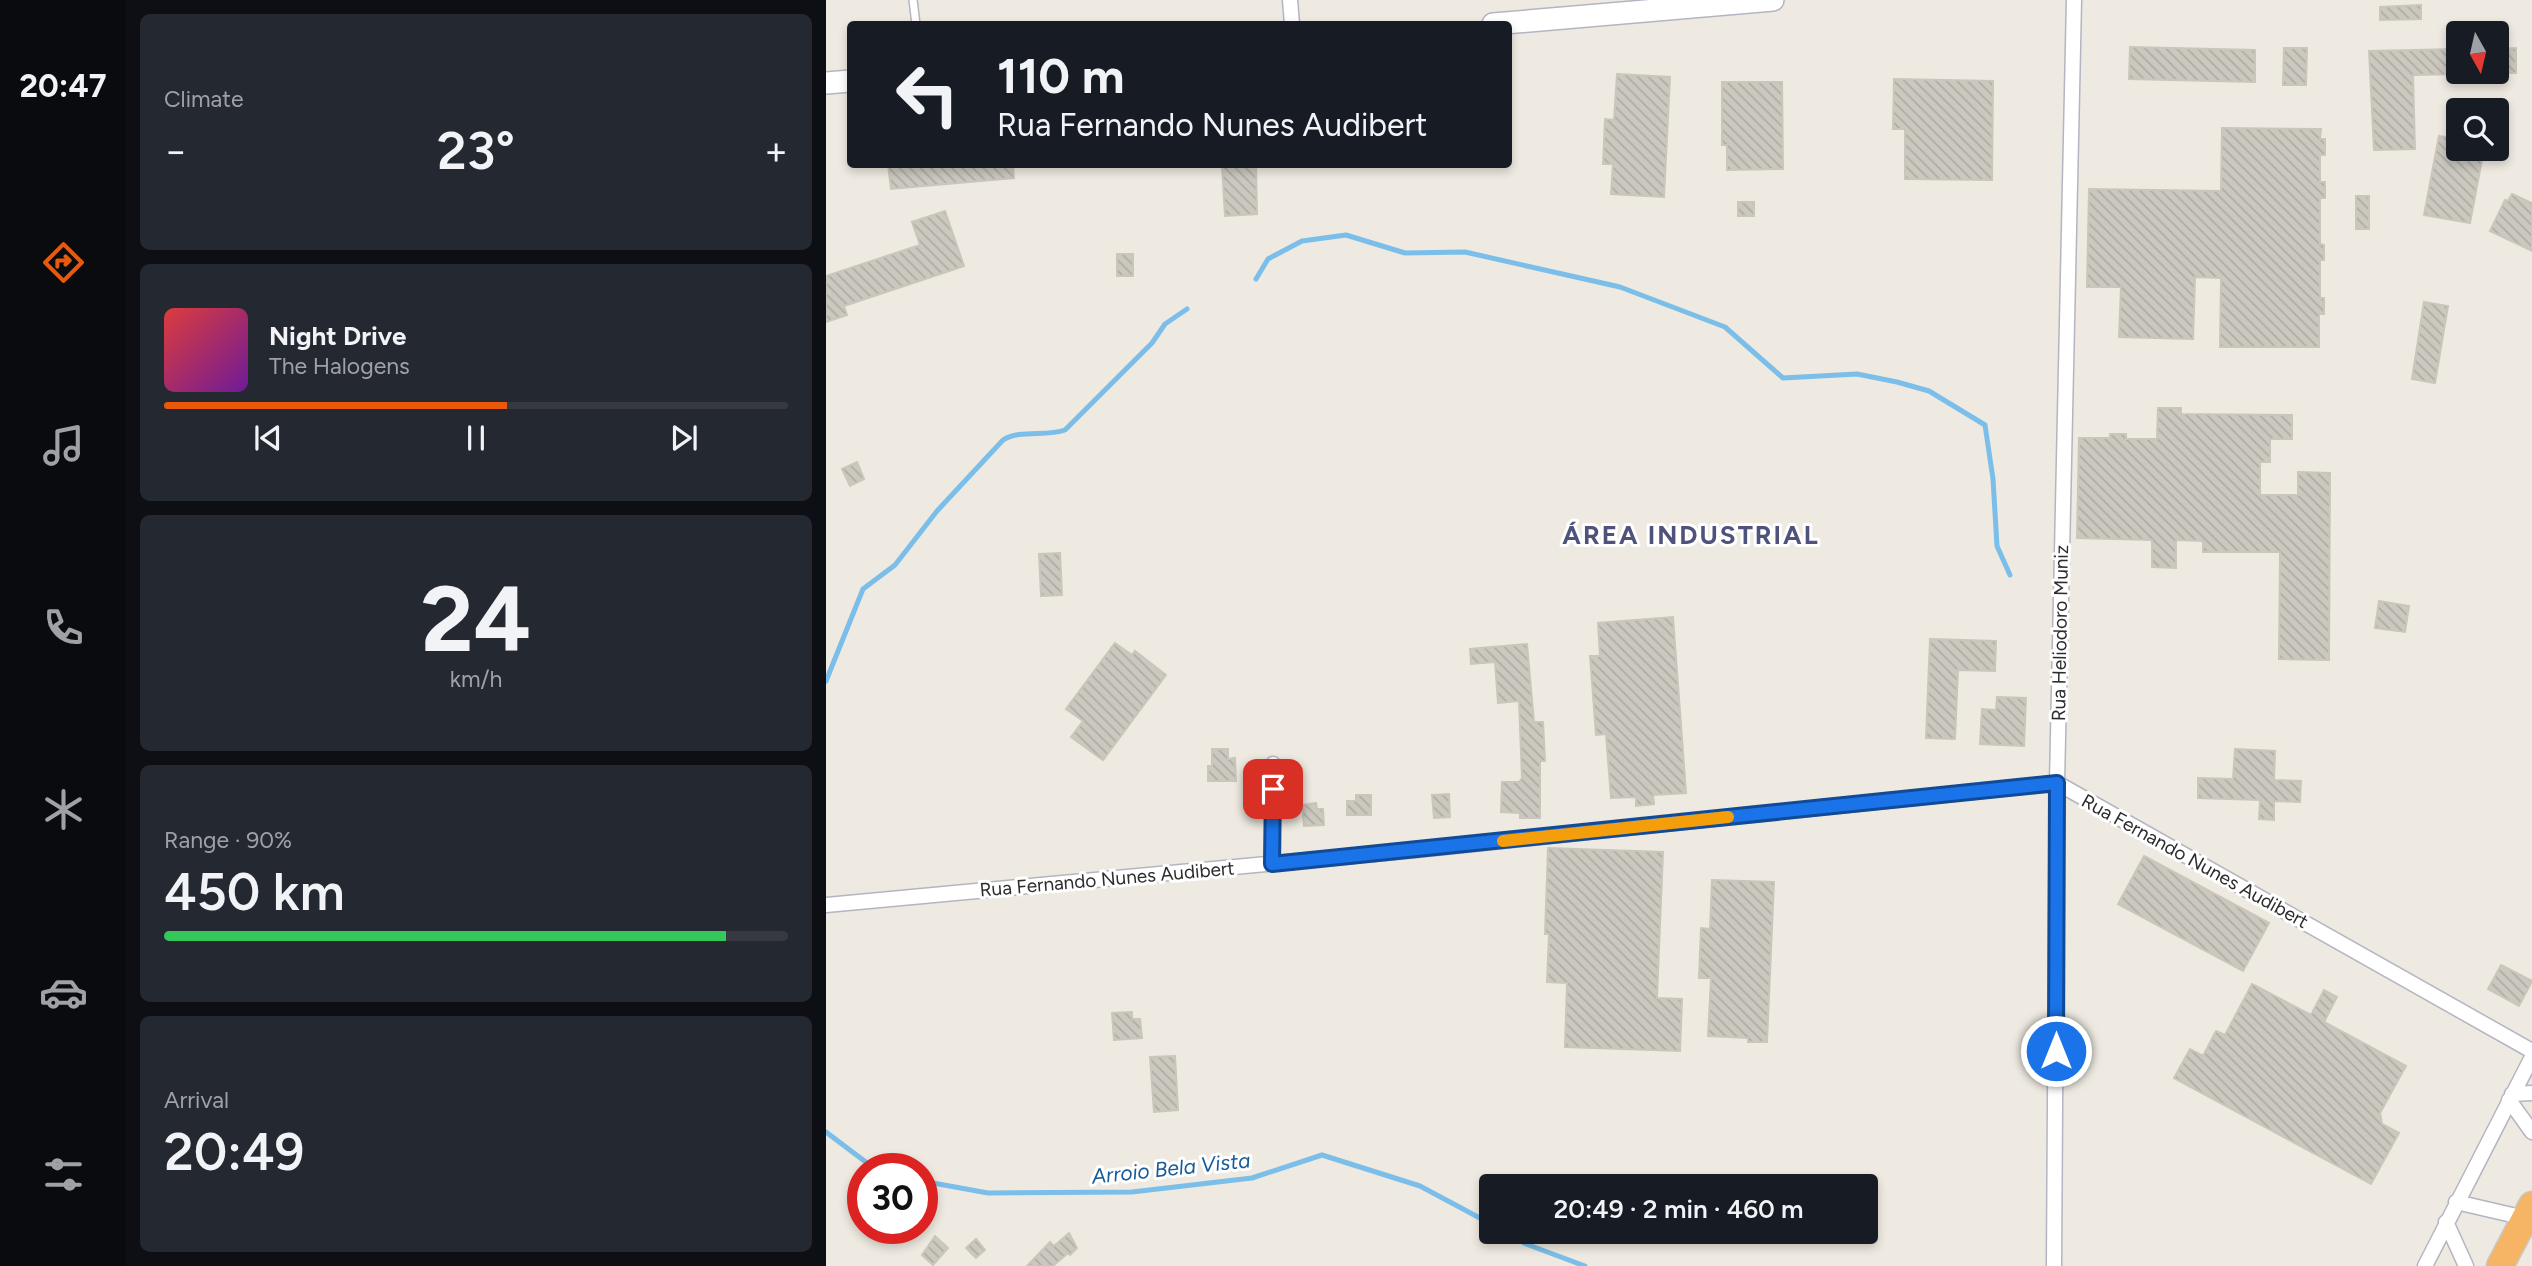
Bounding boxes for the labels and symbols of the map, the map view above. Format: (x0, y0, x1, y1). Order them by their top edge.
north arrow (2446, 21, 2510, 84)
district label: ÁREA INDUSTRIAL (1562, 519, 1820, 551)
street label: Rua Heliodoro Muniz (2047, 545, 2073, 721)
pin (1243, 759, 1303, 819)
street label: Rua Fernando Nunes Audibert (2078, 789, 2312, 933)
street label: Rua Fernando Nunes Audibert (979, 856, 1235, 902)
position arrow (2019, 1014, 2093, 1088)
water label: Arroio Bela Vista (1089, 1147, 1252, 1189)
speed limit sign: 30 (847, 1153, 938, 1244)

